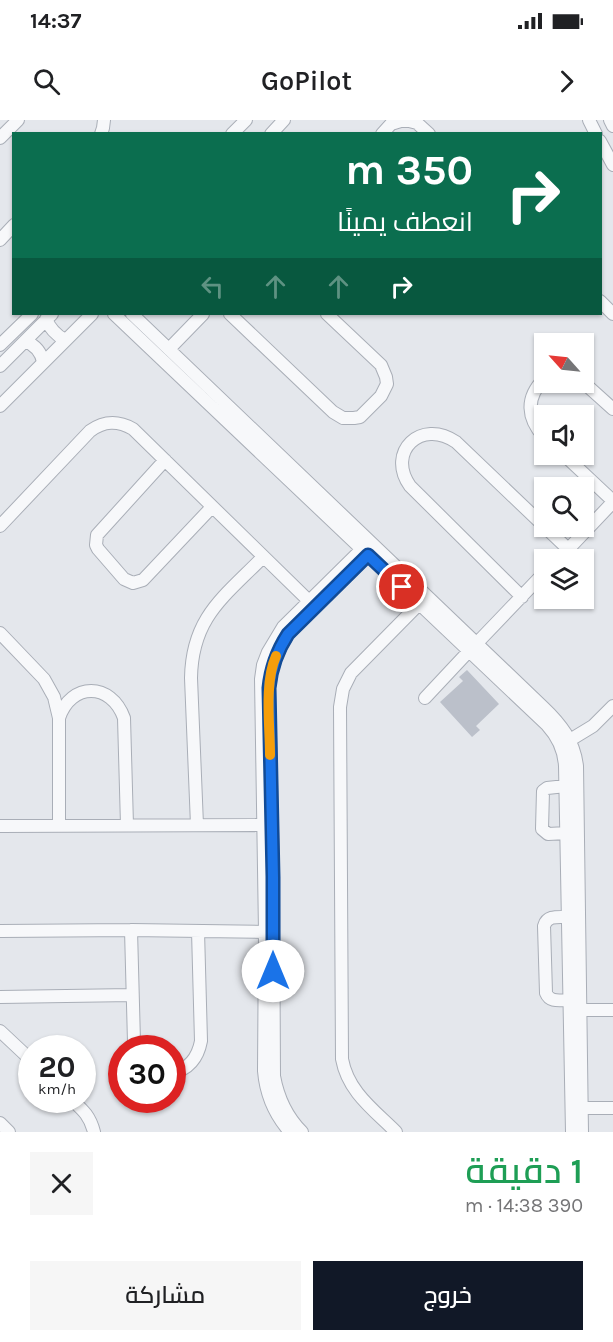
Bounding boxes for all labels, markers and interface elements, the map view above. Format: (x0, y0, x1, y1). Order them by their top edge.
text: 14:37 (30, 8, 82, 34)
icon: search (30, 65, 63, 98)
text: GoPilot (261, 65, 352, 97)
icon: forward (550, 65, 583, 98)
text: 350 m (345, 145, 473, 195)
icon: right (494, 156, 572, 234)
text: انعطف يمينًا (337, 206, 473, 238)
icon: left (196, 270, 229, 303)
icon: ahead (259, 270, 292, 303)
icon: ahead (322, 270, 355, 303)
icon: right (385, 270, 418, 303)
north arrow (534, 333, 594, 393)
map controls (534, 333, 594, 609)
button: sound (534, 405, 594, 465)
button: search (534, 477, 594, 537)
button: layers (534, 549, 594, 609)
pin (376, 561, 427, 612)
icon: arrive (385, 570, 418, 603)
position arrow (241, 939, 305, 1003)
speed limit sign: 30 (108, 1035, 186, 1113)
text: 20 (38, 1049, 76, 1085)
text: km/h (38, 1080, 76, 1098)
text: 1 دقيقة (466, 1150, 583, 1192)
button: close (30, 1152, 93, 1215)
text: 390 m · 14:38 (465, 1194, 583, 1217)
button: مشاركة (30, 1261, 301, 1330)
button: خروج (313, 1261, 583, 1330)

